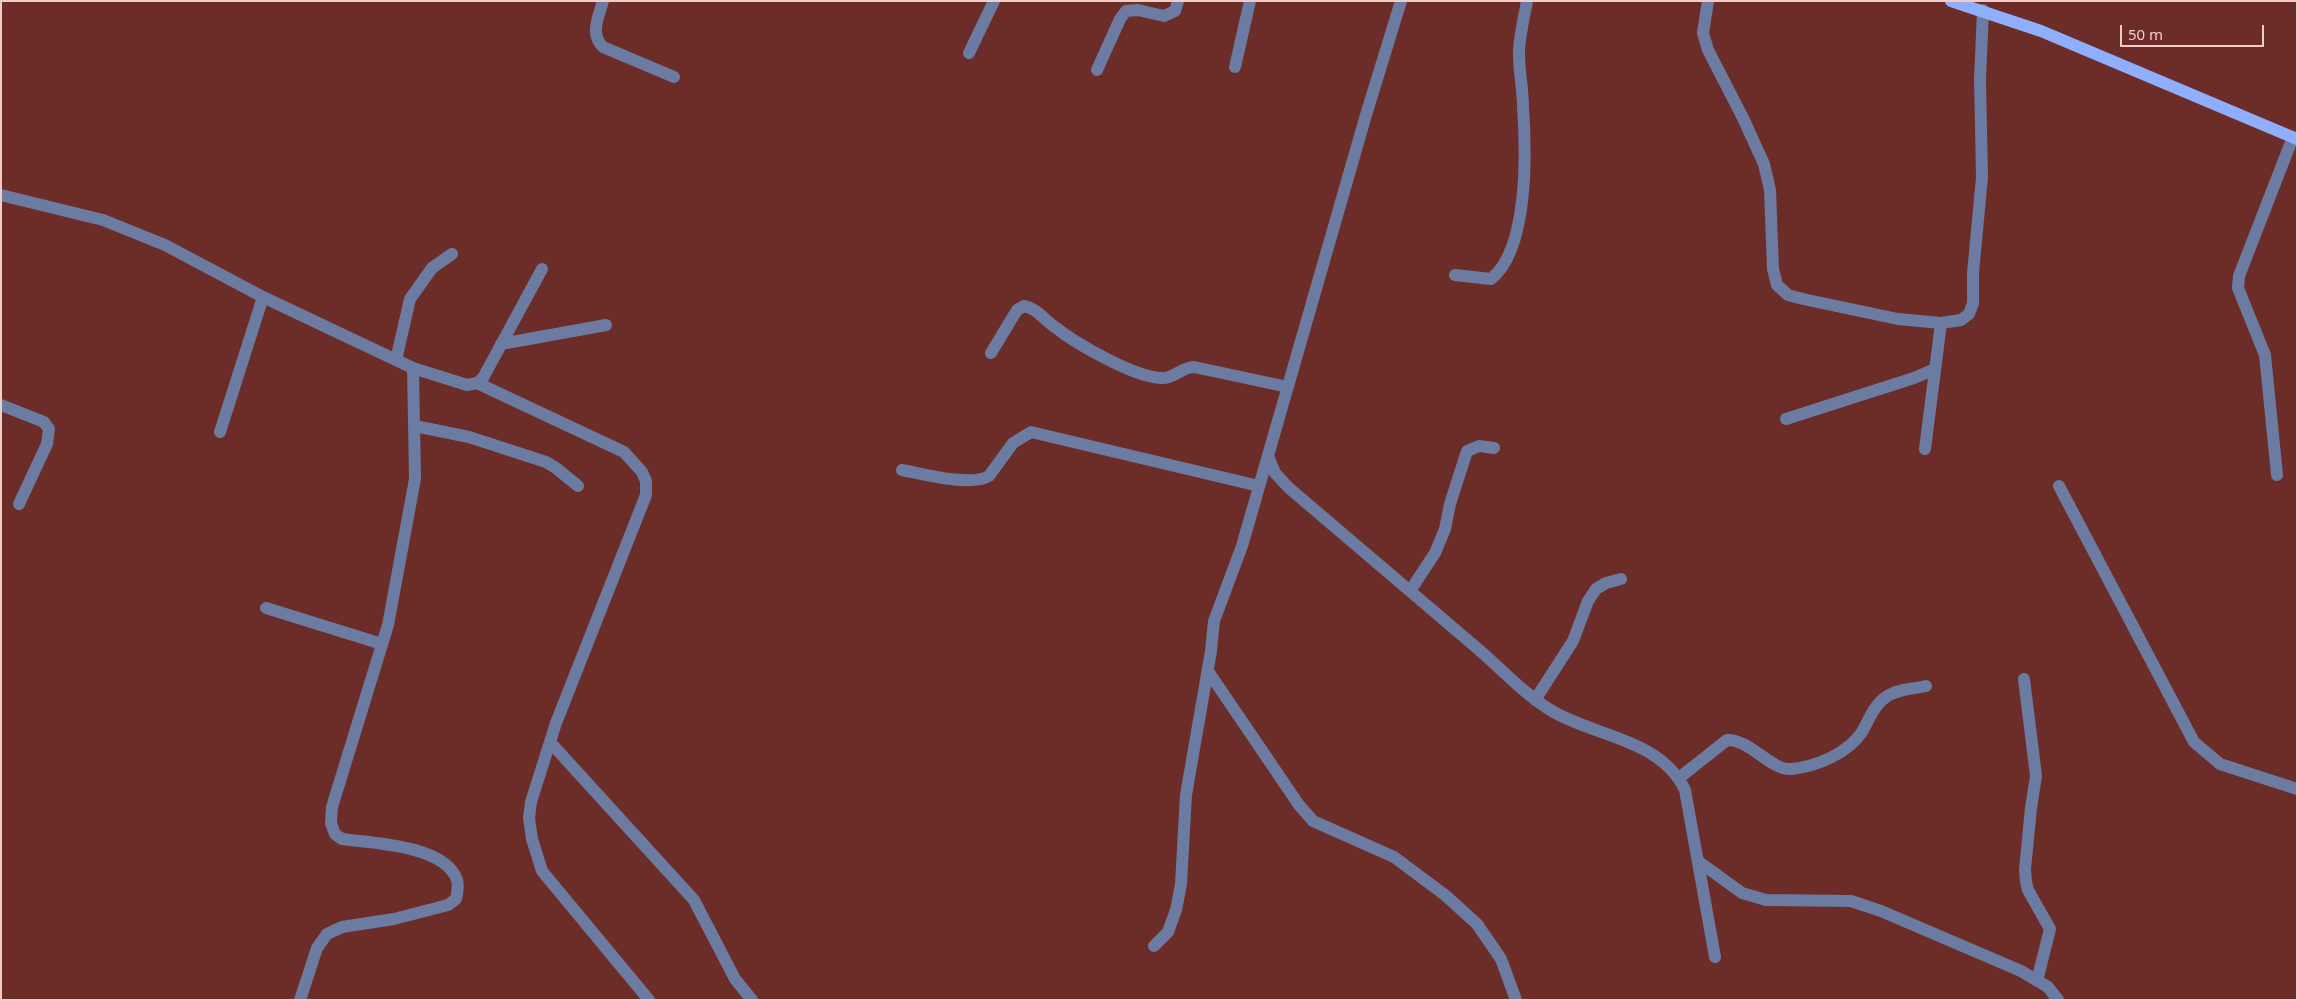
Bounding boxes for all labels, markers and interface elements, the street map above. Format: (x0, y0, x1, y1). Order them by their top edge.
scale bar (2123, 15, 2267, 47)
text: 50 m (2128, 24, 2163, 44)

